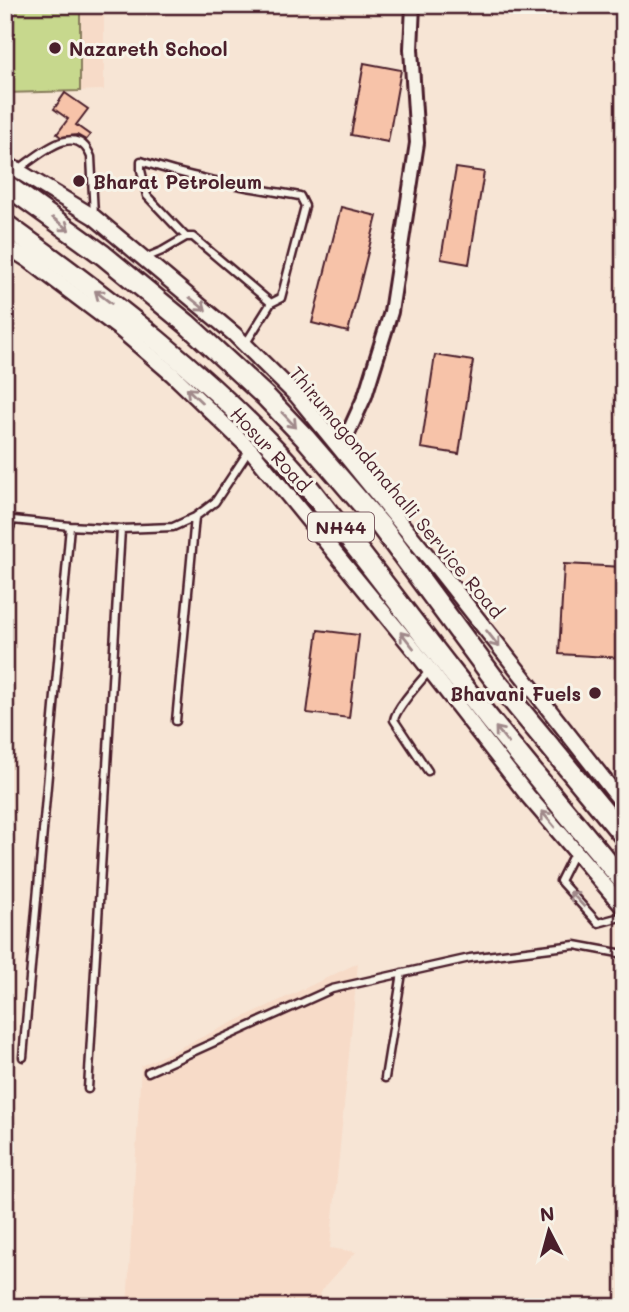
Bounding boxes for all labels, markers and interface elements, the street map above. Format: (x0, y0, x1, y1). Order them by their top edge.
place label: Nazareth School (69, 36, 228, 61)
marker: Nazareth School (47, 40, 63, 56)
place label: Bharat Petroleum (93, 169, 262, 194)
marker: Bharat Petroleum (71, 173, 87, 189)
one-way arrow (51, 216, 70, 231)
one-way arrow (94, 289, 113, 304)
one-way arrow (188, 297, 206, 312)
street label: Thirumagondanahalli Service Road (284, 361, 510, 623)
one-way arrow (186, 386, 203, 403)
street label: Hosur Road (225, 401, 317, 497)
one-way arrow (280, 411, 297, 428)
road number: NH44 (308, 512, 374, 542)
one-way arrow (486, 630, 501, 648)
one-way arrow (399, 632, 414, 650)
place label: Bhavani Fuels (450, 681, 581, 706)
marker: Bhavani Fuels (587, 685, 603, 701)
one-way arrow (495, 726, 510, 744)
one-way arrow (540, 810, 556, 828)
one-way arrow (569, 890, 585, 908)
north arrow (514, 1196, 584, 1266)
text: N (539, 1200, 556, 1227)

